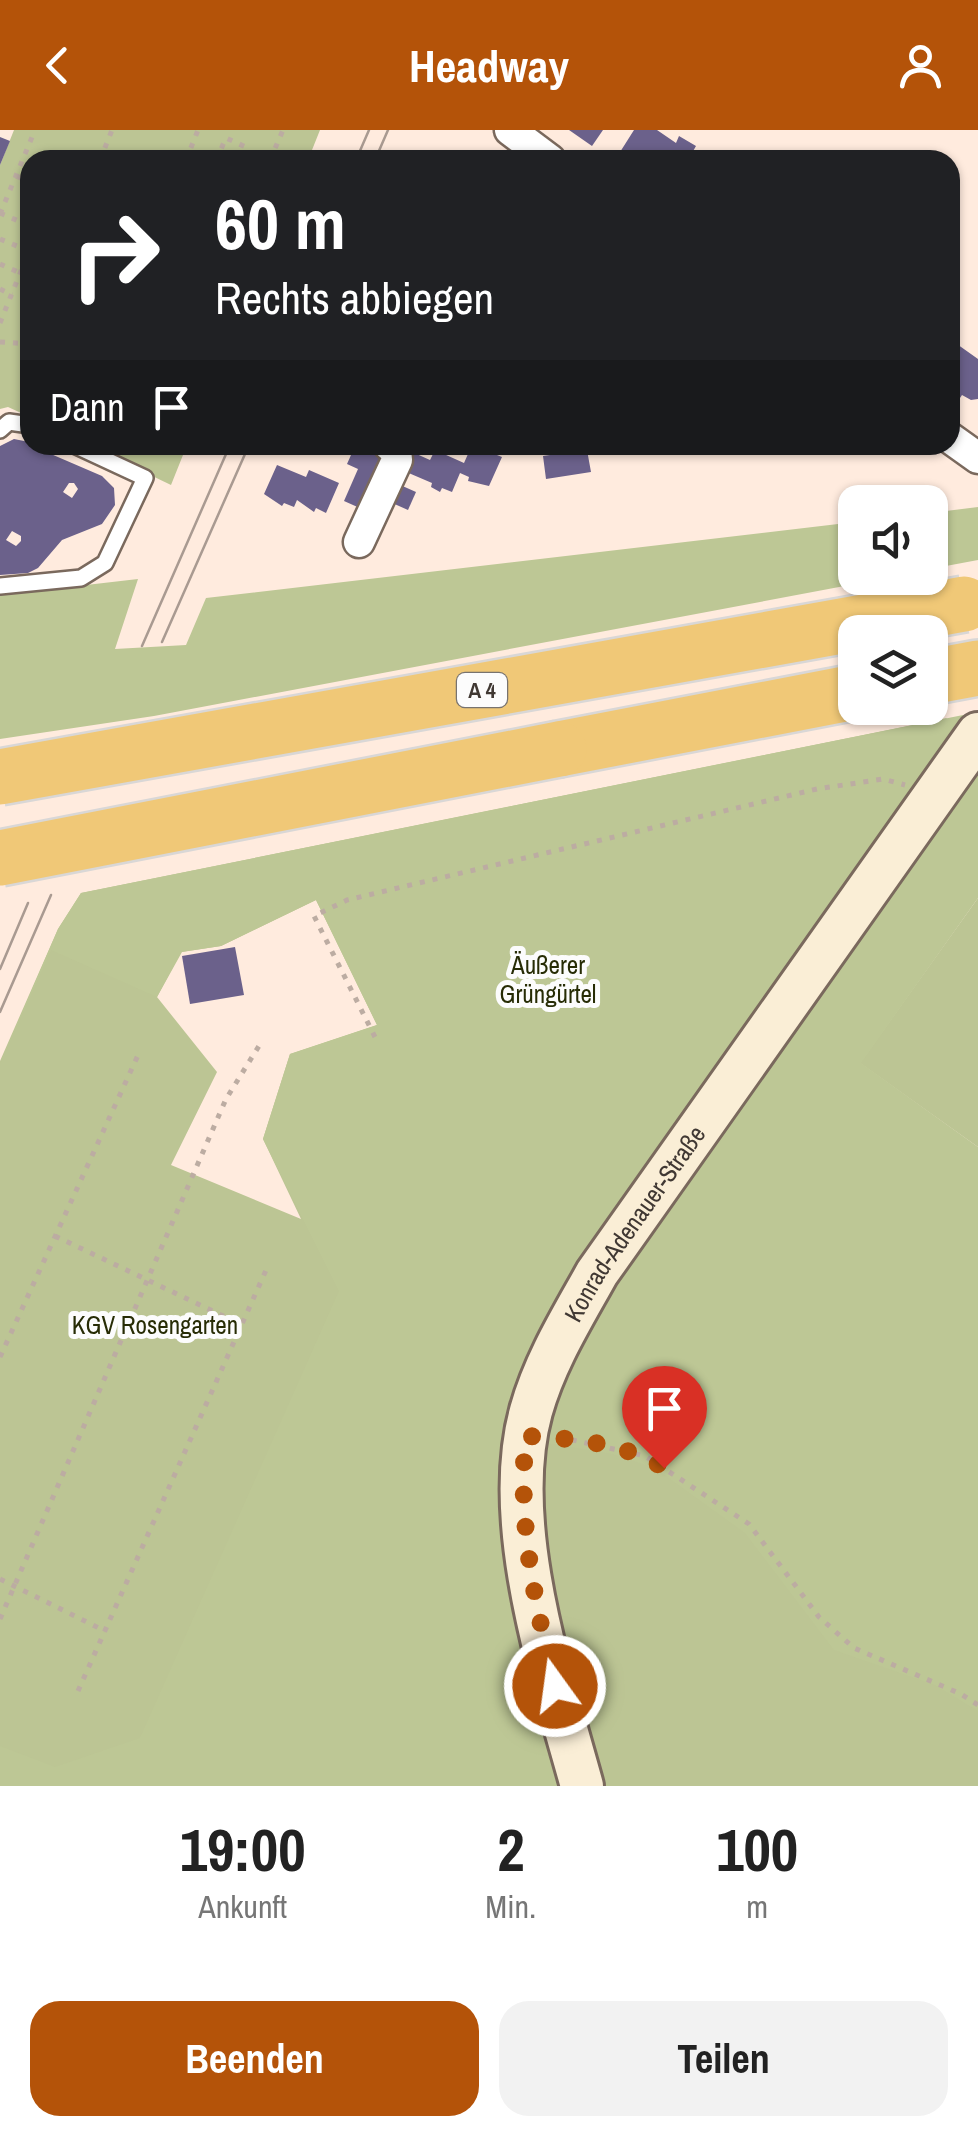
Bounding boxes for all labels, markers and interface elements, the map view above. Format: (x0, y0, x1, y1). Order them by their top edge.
text: Headway (409, 35, 569, 96)
icon: back (30, 38, 85, 93)
icon: person (893, 38, 948, 93)
text: 60 m (215, 177, 346, 271)
icon: right (50, 190, 180, 320)
text: Rechts abbiegen (215, 267, 494, 328)
icon: arrive (144, 380, 199, 435)
text: Dann (50, 382, 124, 433)
map controls (838, 485, 948, 725)
button: sound (838, 485, 948, 595)
button: layers (838, 615, 948, 725)
road number: A 4 (457, 673, 507, 707)
park label: Äußerer Grüngürtel (500, 948, 596, 1011)
street label: Konrad-Adenauer-Straße (556, 1119, 713, 1328)
park label: KGV Rosengarten (72, 1308, 238, 1342)
pin (622, 1366, 707, 1469)
icon: arrive (637, 1381, 692, 1436)
position arrow (503, 1634, 607, 1738)
text: 19:00 (180, 1809, 306, 1890)
text: 2 (497, 1809, 525, 1890)
text: 100 (716, 1809, 798, 1890)
text: Ankunft (198, 1885, 287, 1928)
text: Min. (485, 1885, 536, 1928)
text: m (746, 1885, 768, 1928)
button: Beenden (30, 2001, 479, 2116)
button: Teilen (499, 2001, 948, 2116)

